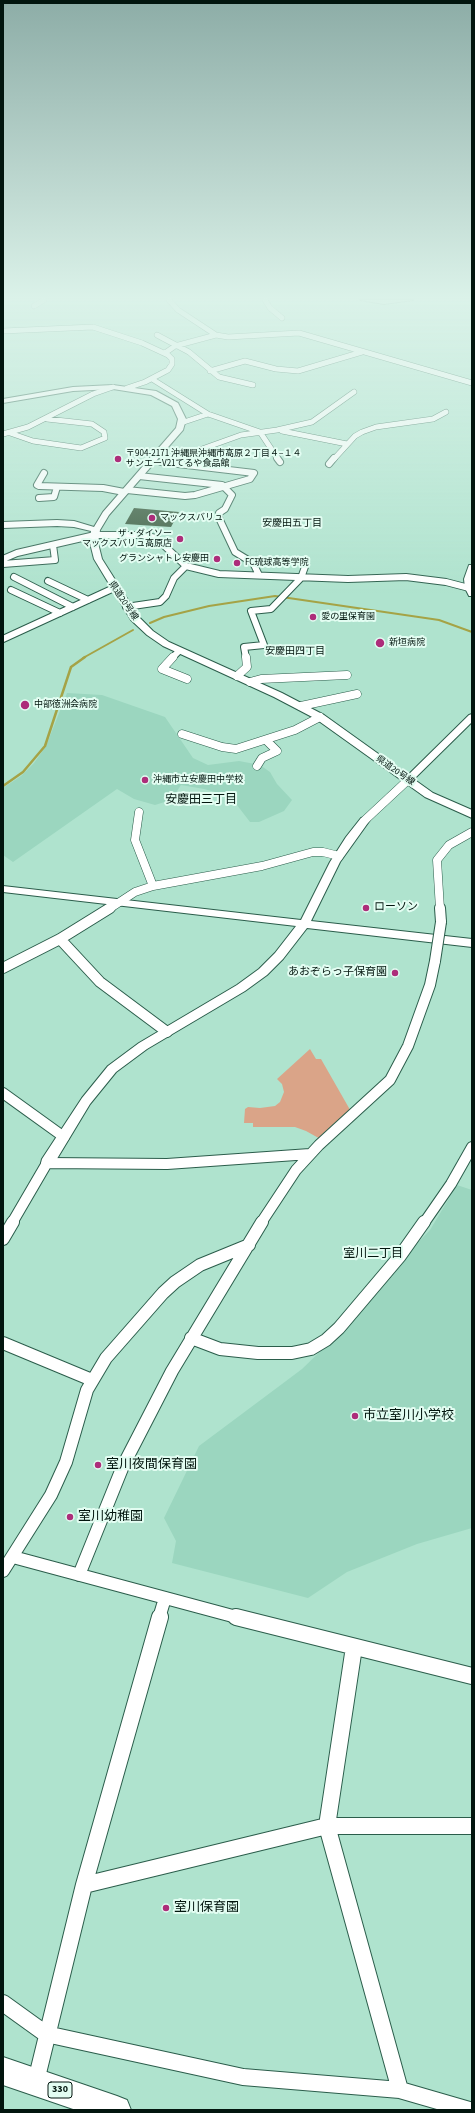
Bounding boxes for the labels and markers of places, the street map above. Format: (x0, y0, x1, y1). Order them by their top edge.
place label: 〒904-2171 沖縄県沖縄市高原２丁目４−１４ サンエーV21てるや食品館 (126, 449, 301, 470)
marker: 〒904-2171 沖縄県沖縄市高原２丁目４−１４ サンエーV21てるや食品館 (113, 454, 123, 464)
marker: マックスバリュ (147, 513, 157, 523)
place label: マックスバリュ (160, 513, 223, 523)
place label: ザ・ダイソー マックスバリュ高原店 (82, 529, 172, 550)
marker: ザ・ダイソー マックスバリュ高原店 (175, 534, 185, 544)
place label: グランシャトレ安慶田 (119, 554, 209, 564)
marker: グランシャトレ安慶田 (212, 554, 222, 564)
marker: FC琉球高等学院 (232, 558, 242, 568)
place label: FC琉球高等学院 (245, 558, 308, 568)
marker: 愛の里保育園 (308, 612, 318, 622)
place label: 愛の里保育園 (321, 612, 375, 622)
marker: 新垣病院 (374, 637, 386, 649)
place label: 新垣病院 (389, 638, 425, 648)
marker: 中部徳洲会病院 (19, 699, 31, 711)
place label: 中部徳洲会病院 (34, 700, 97, 710)
marker: 沖縄市立安慶田中学校 (140, 775, 150, 785)
place label: 沖縄市立安慶田中学校 (153, 775, 243, 785)
place label: ローソン (374, 901, 418, 915)
marker: ローソン (361, 903, 371, 913)
place label: あおぞらっ子保育園 (288, 966, 387, 980)
marker: あおぞらっ子保育園 (390, 968, 400, 978)
place label: 市立室川小学校 (363, 1408, 454, 1424)
marker: 市立室川小学校 (350, 1411, 360, 1421)
place label: 室川夜間保育園 (106, 1457, 197, 1473)
marker: 室川夜間保育園 (93, 1460, 103, 1470)
place label: 室川幼稚園 (78, 1509, 143, 1525)
marker: 室川幼稚園 (65, 1512, 75, 1522)
place label: 室川保育園 (174, 1900, 239, 1916)
marker: 室川保育園 (161, 1903, 171, 1913)

